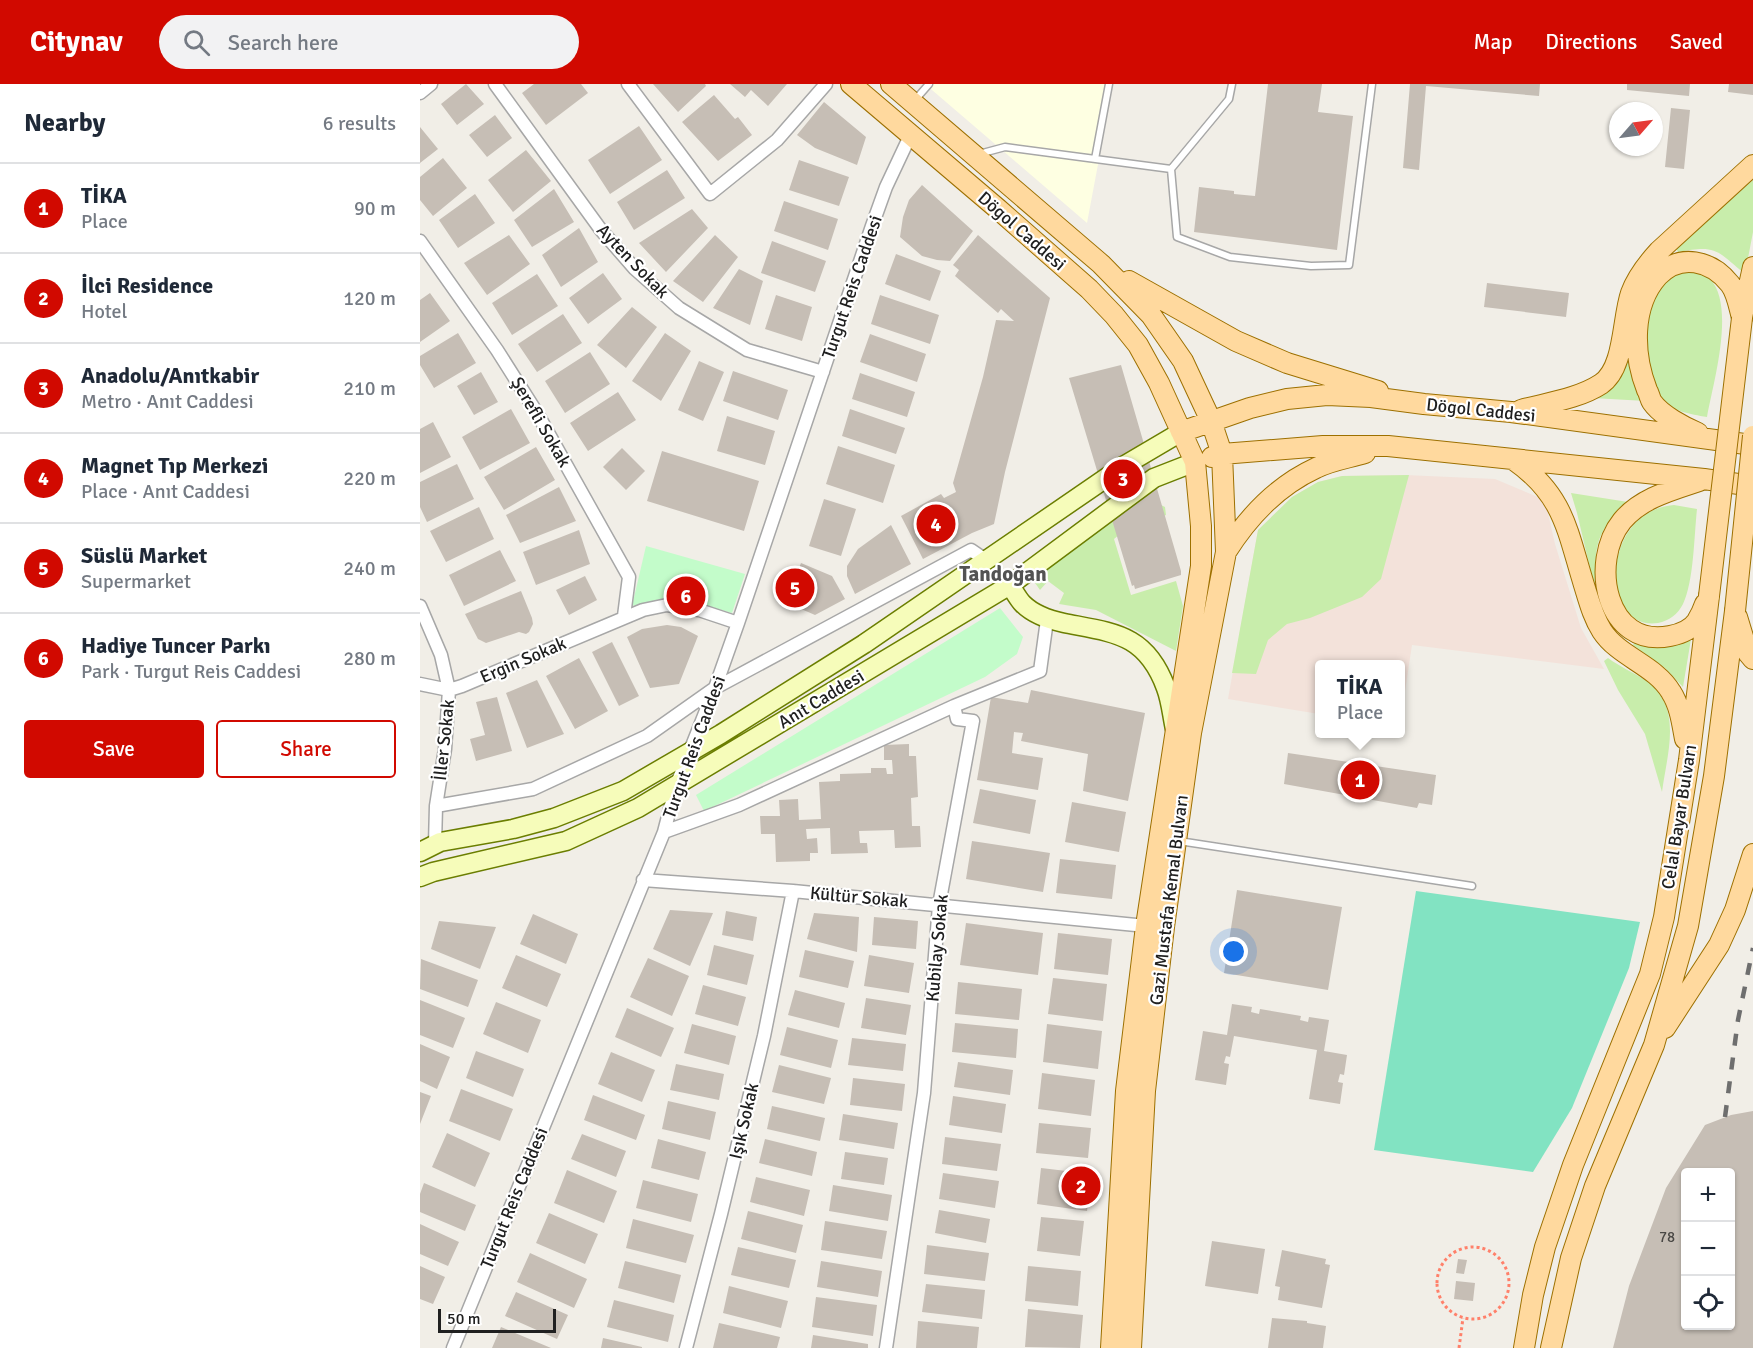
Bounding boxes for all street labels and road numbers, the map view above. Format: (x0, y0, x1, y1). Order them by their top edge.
street label: Dögol Caddesi (973, 187, 1071, 275)
street label: Turgut Reis Caddesi (817, 212, 887, 362)
street label: Ayten Sokak (592, 219, 674, 303)
street label: Şerefli Sokak (506, 373, 576, 471)
street label: Dögol Caddesi (1425, 393, 1537, 427)
street label: Ergin Sokak (477, 632, 569, 688)
street label: Anıt Caddesi (774, 665, 868, 733)
street label: Turgut Reis Caddesi (658, 673, 730, 821)
street label: İller Sokak (429, 698, 459, 782)
street label: Celal Bayar Bulvarı (1657, 743, 1701, 891)
street label: Gazi Mustafa Kemal Bulvarı (1145, 794, 1193, 1006)
street label: Kültür Sokak (809, 882, 909, 912)
street label: Kubilay Sokak (921, 893, 953, 1003)
street label: Işık Sokak (725, 1081, 763, 1161)
street label: Turgut Reis Caddesi (476, 1124, 552, 1272)

